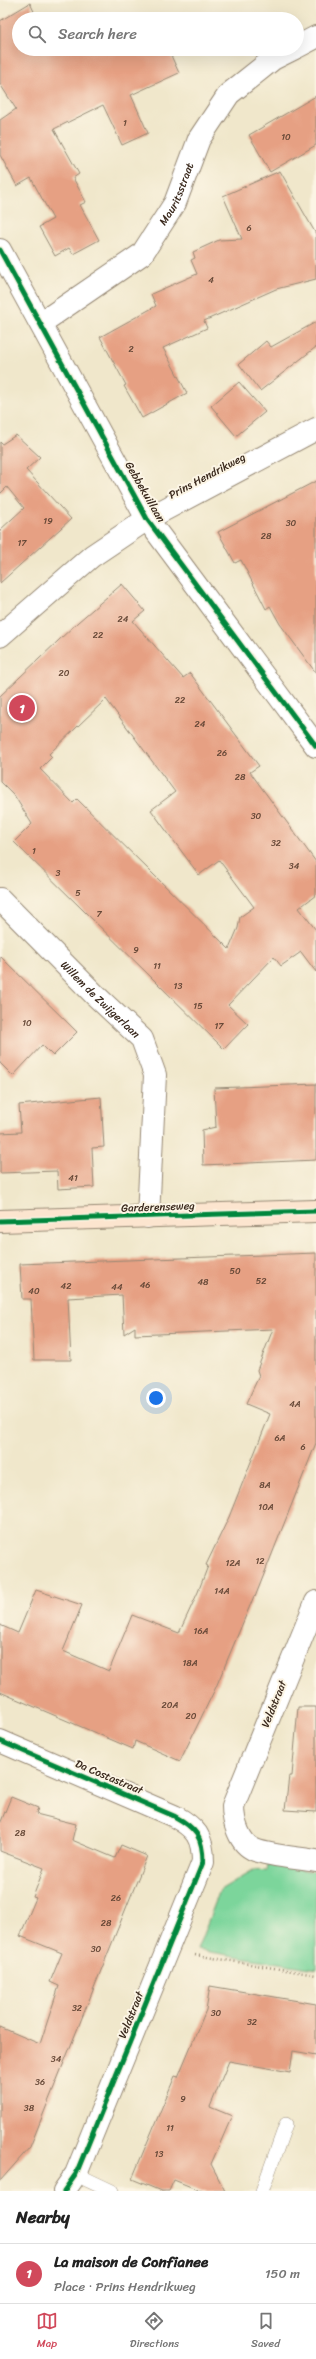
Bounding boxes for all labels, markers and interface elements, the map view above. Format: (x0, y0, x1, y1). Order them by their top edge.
search box (12, 12, 304, 56)
text: Search here (58, 21, 137, 47)
icon: search (26, 23, 48, 45)
house number: 1 (123, 115, 127, 131)
house number: 10 (281, 129, 291, 145)
street label: Mauritsstraat (154, 159, 199, 229)
house number: 6 (246, 220, 252, 236)
house number: 4 (208, 272, 214, 288)
house number: 2 (128, 341, 134, 357)
street label: Prins Hendrikweg (165, 447, 249, 504)
street label: Gebbekuillaan (120, 458, 170, 526)
house number: 19 (43, 513, 53, 529)
house number: 30 (286, 515, 297, 531)
house number: 28 (261, 528, 272, 544)
house number: 17 (17, 535, 27, 551)
house number: 24 (118, 611, 129, 627)
house number: 22 (93, 627, 103, 643)
house number: 20 (59, 665, 70, 681)
house number: 22 (175, 692, 185, 708)
pin: 1 (9, 693, 35, 723)
house number: 24 (195, 716, 206, 732)
house number: 26 (217, 745, 227, 761)
house number: 28 (235, 769, 246, 785)
house number: 30 (251, 808, 262, 824)
house number: 32 (271, 835, 281, 851)
house number: 1 (32, 843, 36, 859)
house number: 34 (289, 858, 300, 874)
house number: 3 (56, 865, 61, 881)
house number: 5 (75, 885, 81, 901)
house number: 7 (96, 906, 102, 922)
house number: 9 (133, 942, 139, 958)
street label: Willem de Zwijgerlaan (56, 956, 145, 1043)
house number: 11 (153, 958, 161, 974)
house number: 13 (174, 978, 182, 994)
house number: 15 (193, 998, 203, 1014)
house number: 10 (22, 1015, 32, 1031)
house number: 17 (214, 1018, 224, 1034)
house number: 41 (68, 1170, 78, 1186)
street label: Garderenseweg (121, 1196, 196, 1218)
house number: 50 (229, 1263, 241, 1279)
house number: 52 (256, 1273, 266, 1289)
house number: 48 (197, 1274, 209, 1290)
house number: 46 (140, 1277, 150, 1293)
house number: 42 (61, 1278, 71, 1294)
house number: 44 (111, 1279, 123, 1295)
house number: 40 (28, 1283, 40, 1299)
your location (146, 1388, 166, 1408)
house number: 4A (289, 1396, 301, 1412)
house number: 6A (274, 1430, 286, 1446)
house number: 6 (300, 1439, 306, 1455)
house number: 8A (259, 1477, 271, 1493)
house number: 10A (258, 1499, 274, 1515)
house number: 12 (255, 1553, 265, 1569)
house number: 12A (226, 1555, 241, 1571)
house number: 14A (214, 1583, 230, 1599)
house number: 16A (194, 1623, 209, 1639)
house number: 18A (182, 1655, 198, 1671)
street label: Veldstraat (256, 1677, 292, 1731)
house number: 20A (162, 1697, 178, 1713)
house number: 20 (186, 1708, 197, 1724)
street label: Da Costastraat (72, 1754, 146, 1800)
house number: 28 (15, 1825, 26, 1841)
house number: 26 (111, 1890, 121, 1906)
house number: 28 (101, 1915, 112, 1931)
house number: 30 (91, 1941, 102, 1957)
street label: Veldstraat (113, 1988, 149, 2042)
house number: 32 (72, 2000, 82, 2016)
house number: 30 (211, 2005, 222, 2021)
house number: 32 (247, 2014, 257, 2030)
house number: 34 (51, 2051, 62, 2067)
house number: 36 (35, 2074, 45, 2090)
house number: 9 (180, 2091, 186, 2107)
house number: 38 (24, 2100, 35, 2116)
house number: 11 (166, 2120, 174, 2136)
house number: 13 (155, 2146, 163, 2162)
text: Nearby (16, 2202, 70, 2232)
text: La maison de Confianee (54, 2249, 208, 2275)
text: 1 (26, 2262, 32, 2285)
text: 150 m (265, 2262, 300, 2285)
text: Place · Prins Hendrikweg (54, 2275, 196, 2298)
tab: Map (36, 2310, 58, 2353)
tab: Directions (130, 2310, 179, 2353)
tab: Saved (251, 2310, 280, 2353)

